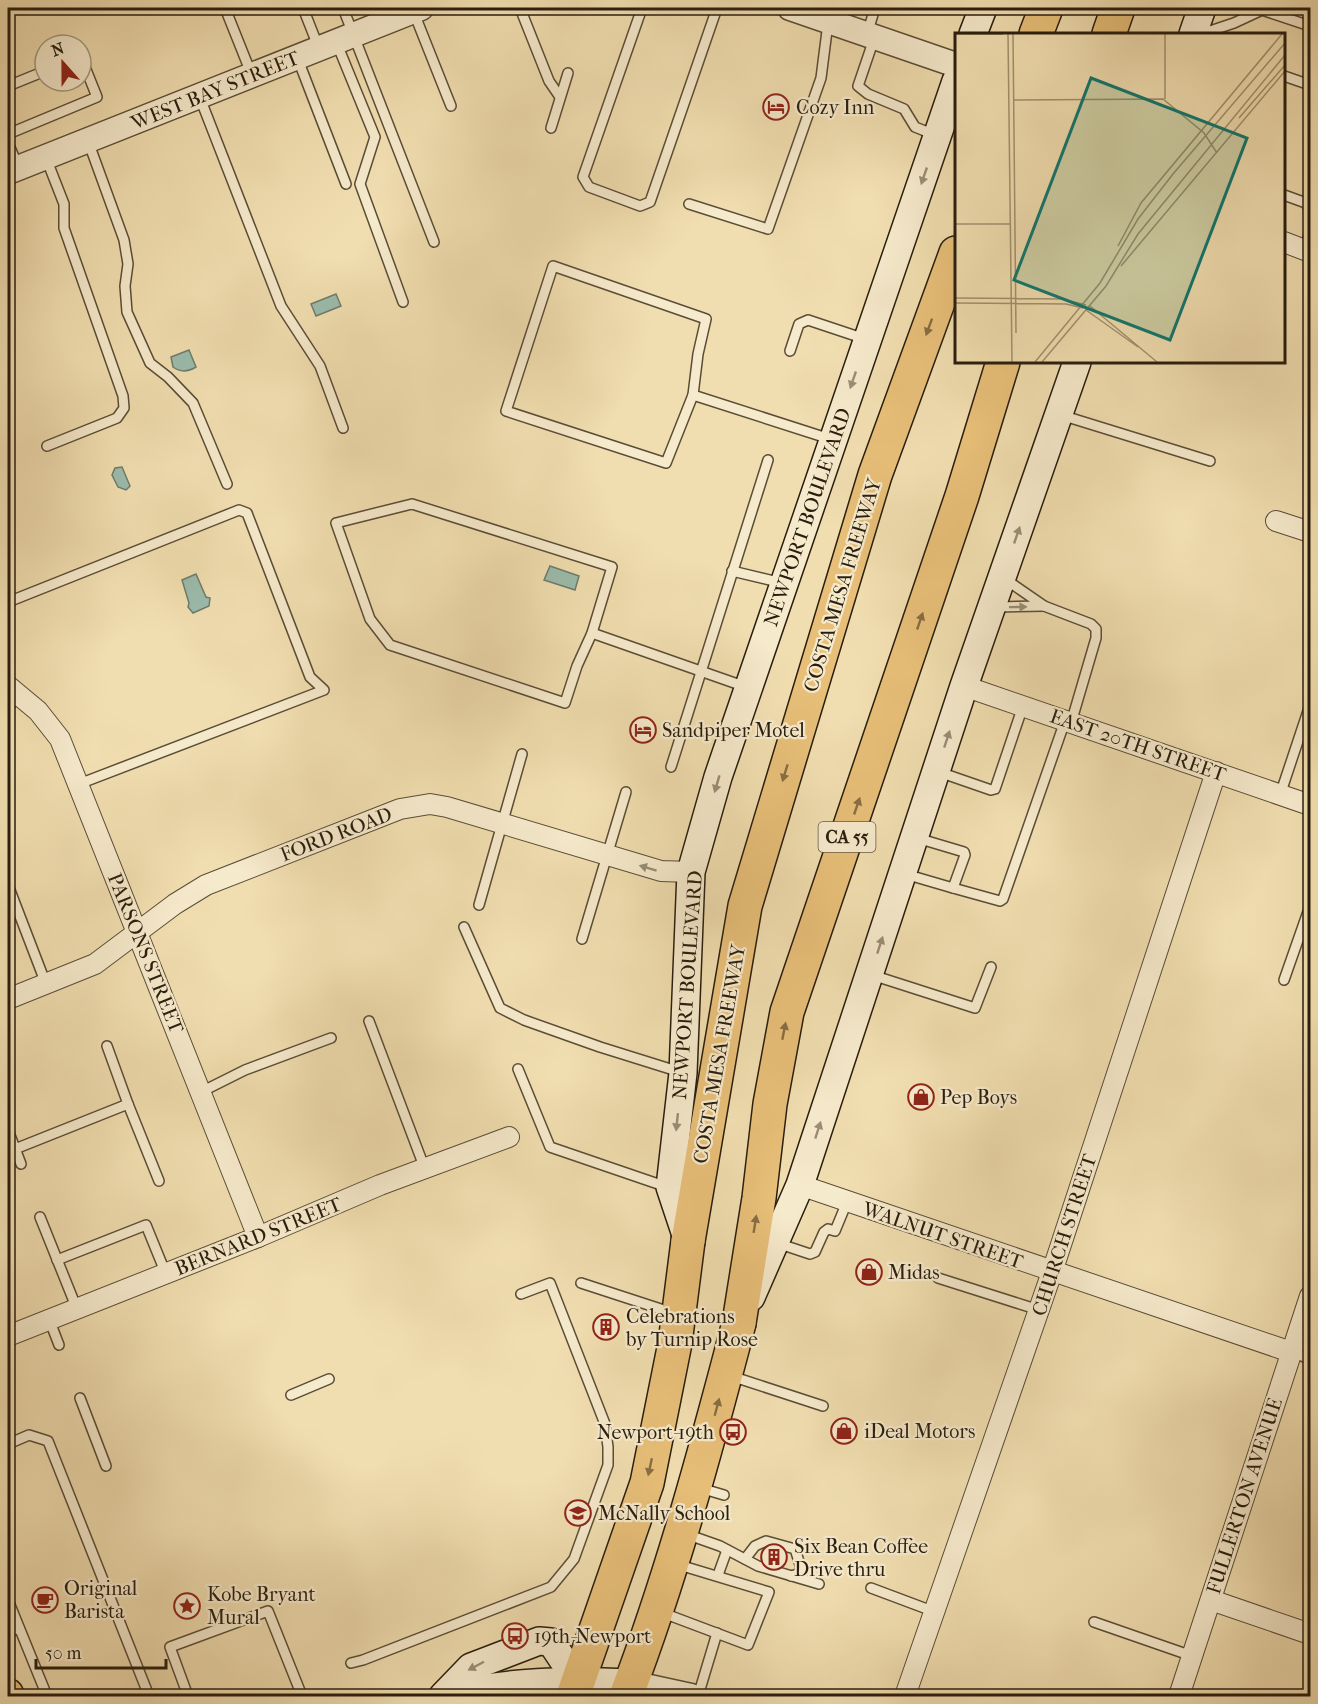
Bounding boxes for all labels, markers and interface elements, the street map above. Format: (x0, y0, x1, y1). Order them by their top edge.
north arrow (33, 33, 93, 93)
inset map (955, 33, 1285, 363)
text: N (49, 38, 68, 61)
street label: WEST BAY STREET (127, 46, 303, 135)
hotel icon: Cozy Inn (761, 92, 791, 122)
place label: Cozy Inn (796, 96, 875, 119)
one-way arrow (918, 167, 928, 185)
one-way arrow (924, 319, 934, 337)
one-way arrow (848, 371, 858, 389)
street label: NEWPORT BOULEVARD (759, 405, 856, 629)
street label: COSTA MESA FREEWAY (799, 474, 886, 695)
one-way arrow (1013, 526, 1022, 544)
one-way arrow (1009, 602, 1028, 611)
one-way arrow (916, 612, 925, 630)
street label: EAST 20TH STREET (1047, 705, 1229, 787)
hotel icon: Sandpiper Motel (628, 715, 658, 745)
place label: Sandpiper Motel (662, 719, 805, 742)
one-way arrow (943, 730, 952, 748)
one-way arrow (780, 764, 789, 782)
one-way arrow (711, 775, 721, 793)
one-way arrow (853, 797, 863, 815)
street label: FORD ROAD (277, 803, 395, 866)
road number: CA 55 (818, 822, 876, 852)
one-way arrow (639, 862, 657, 872)
street label: PARSONS STREET (103, 870, 188, 1037)
street label: NEWPORT BOULEVARD (668, 870, 707, 1100)
one-way arrow (876, 936, 885, 954)
street label: COSTA MESA FREEWAY (689, 941, 750, 1165)
one-way arrow (780, 1021, 789, 1040)
shop icon: Pep Boys (906, 1082, 936, 1112)
place label: Pep Boys (940, 1086, 1017, 1109)
one-way arrow (673, 1113, 682, 1132)
one-way arrow (814, 1121, 824, 1139)
street label: CHURCH STREET (1027, 1151, 1102, 1319)
street label: BERNARD STREET (172, 1192, 345, 1280)
street label: WALNUT STREET (859, 1197, 1026, 1274)
one-way arrow (751, 1214, 760, 1233)
shop icon: Midas (854, 1257, 884, 1287)
place label: Midas (888, 1261, 940, 1284)
place label: Celebrations by Turnip Rose (625, 1305, 758, 1351)
building icon: Celebrations by Turnip Rose (591, 1312, 621, 1342)
street label: FULLERTON AVENUE (1202, 1395, 1287, 1597)
one-way arrow (713, 1398, 722, 1416)
shop icon: iDeal Motors (829, 1416, 859, 1446)
bus stop icon: Newport-19th (718, 1417, 748, 1447)
place label: iDeal Motors (864, 1420, 975, 1443)
place label: Newport-19th (597, 1421, 715, 1444)
one-way arrow (645, 1457, 654, 1476)
school or university icon: McNally School (563, 1498, 593, 1528)
place label: McNally School (598, 1502, 731, 1525)
place label: Six Bean Coffee Drive thru (794, 1535, 928, 1581)
building icon: Six Bean Coffee Drive thru (759, 1542, 789, 1572)
place label: Original Barista (64, 1577, 138, 1623)
place label: Kobe Bryant Mural (207, 1583, 316, 1629)
cafe icon: Original Barista (30, 1585, 60, 1615)
place icon: Kobe Bryant Mural (172, 1591, 202, 1621)
bus stop icon: 19th-Newport (500, 1621, 530, 1651)
place label: 19th-Newport (534, 1625, 651, 1648)
scale bar (36, 1632, 166, 1670)
text: 50 m (45, 1643, 82, 1664)
one-way arrow (468, 1661, 485, 1670)

